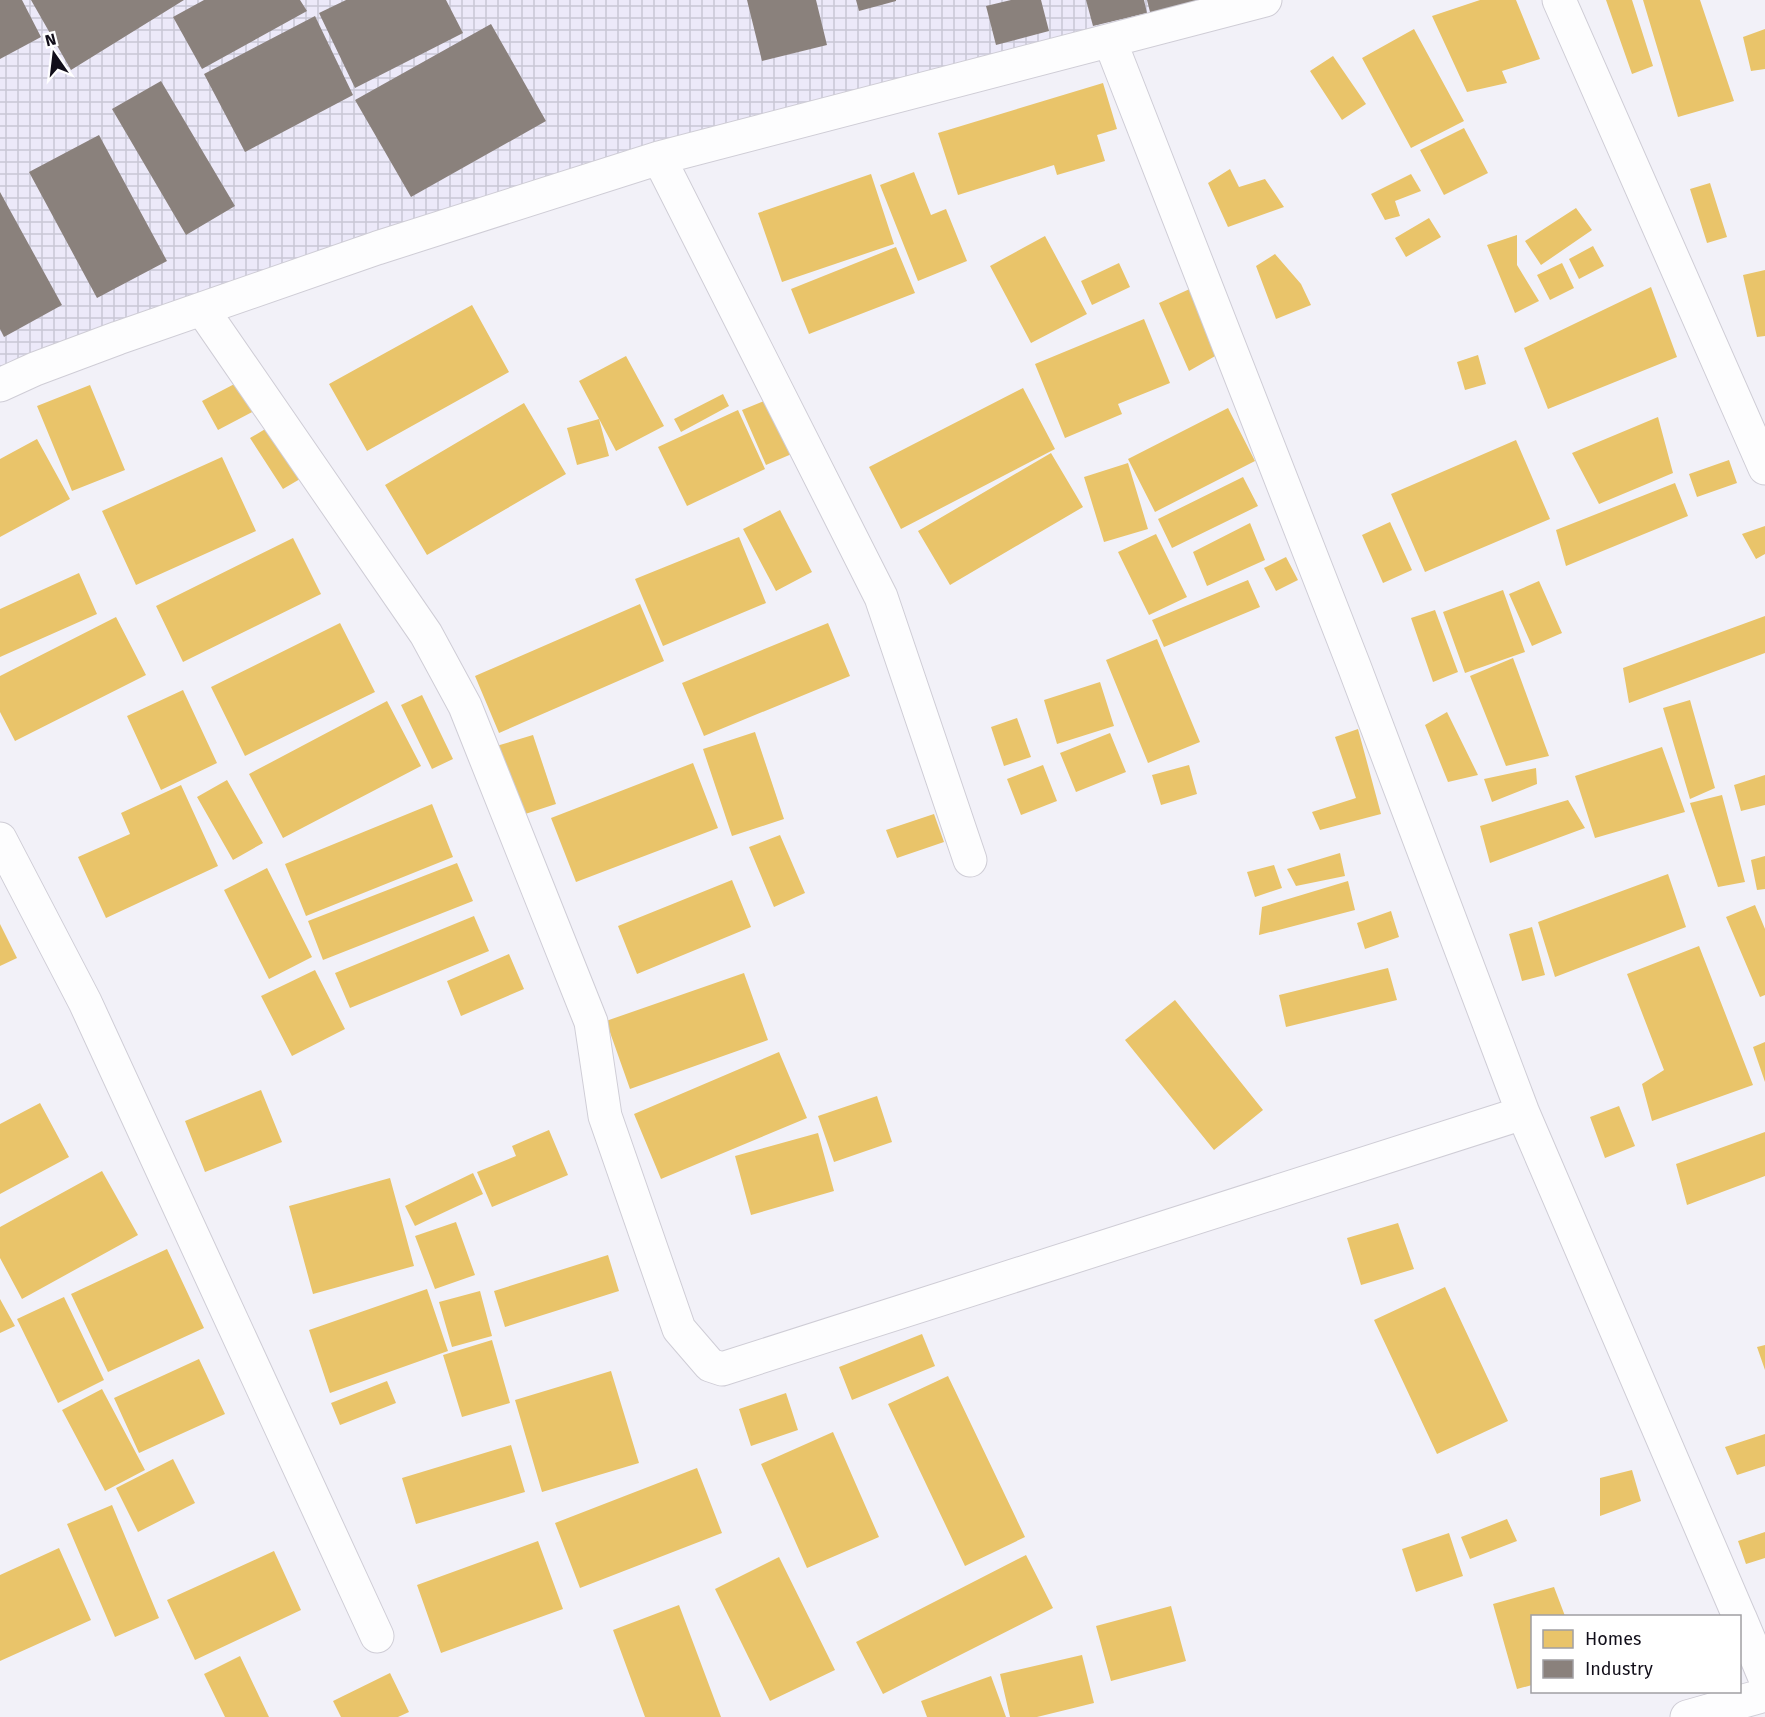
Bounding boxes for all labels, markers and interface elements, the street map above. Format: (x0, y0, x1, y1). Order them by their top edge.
north arrow (24, 24, 84, 84)
text: N (43, 29, 58, 50)
legend (1531, 1615, 1741, 1693)
text: Homes (1585, 1628, 1641, 1650)
text: Industry (1585, 1658, 1653, 1680)

